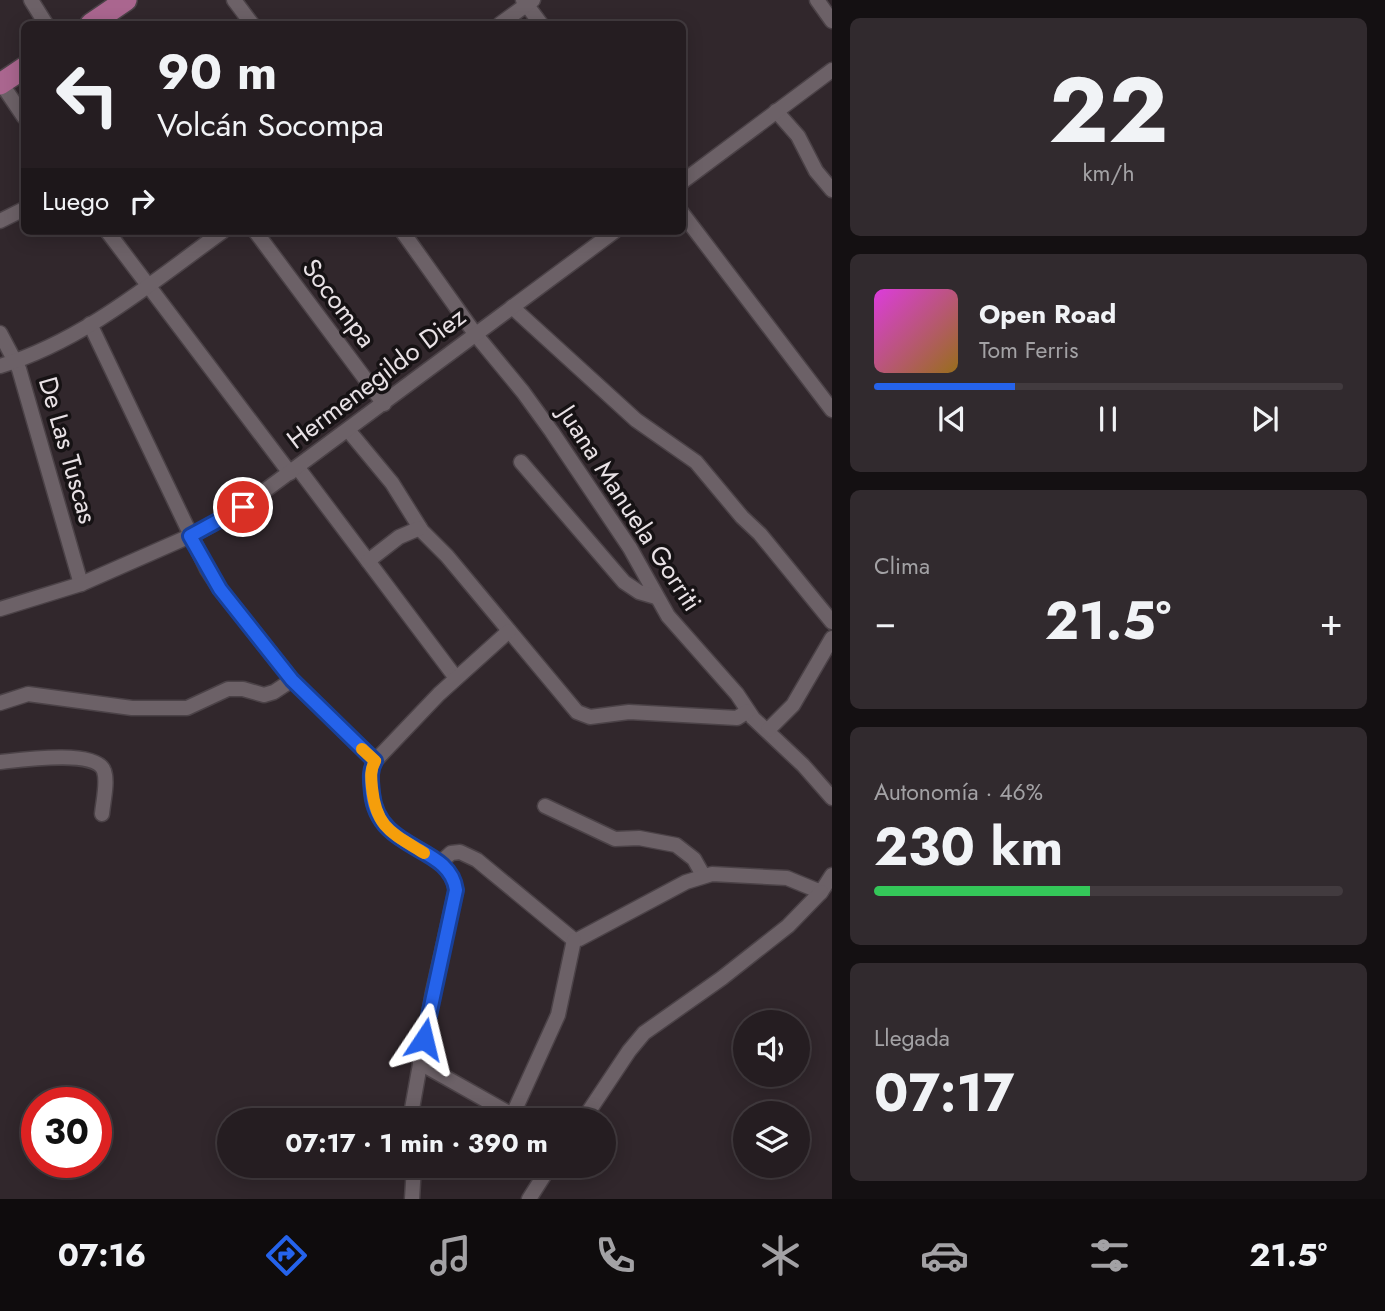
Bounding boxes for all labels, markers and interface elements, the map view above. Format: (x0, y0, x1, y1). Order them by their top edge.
text: 90 m (157, 37, 277, 107)
text: 22 (1049, 45, 1168, 176)
icon: left (42, 49, 133, 140)
text: Volcán Socompa (157, 102, 384, 148)
text: km/h (1083, 156, 1134, 190)
text: Luego (42, 182, 109, 220)
icon: right (123, 182, 161, 220)
street label: Socompa (293, 251, 385, 355)
text: Open Road (979, 295, 1116, 333)
street label: Hermenegildo Diez (279, 298, 473, 458)
text: Tom Ferris (979, 333, 1078, 367)
street label: De Las Tuscas (29, 372, 107, 528)
street label: Juana Manuela Gorriti (547, 395, 711, 619)
icon: previous (933, 400, 971, 438)
icon: pause (1089, 400, 1127, 438)
icon: next (1246, 400, 1284, 438)
pin (213, 477, 273, 537)
icon: arrive (224, 488, 262, 526)
text: Clima (874, 549, 930, 583)
text: 21.5° (1045, 583, 1171, 659)
text: − (874, 594, 896, 649)
text: + (1320, 594, 1343, 649)
text: Autonomía · 46% (874, 775, 1043, 809)
text: 230 km (874, 809, 1063, 885)
position arrow (387, 1002, 461, 1076)
map controls (733, 1010, 810, 1178)
button: sound (733, 1010, 810, 1087)
text: Llegada (874, 1021, 950, 1055)
text: 07:17 (874, 1055, 1014, 1131)
speed limit sign: 30 (21, 1087, 112, 1178)
button: layers (733, 1101, 810, 1178)
text: 07:17 · 1 min · 390 m (285, 1124, 548, 1162)
icon: directions (262, 1231, 311, 1280)
icon: music (426, 1231, 475, 1280)
icon: phone (591, 1231, 640, 1280)
icon: climate (756, 1231, 805, 1280)
icon: car (920, 1231, 969, 1280)
icon: filters (1085, 1231, 1134, 1280)
text: 07:16 (58, 1232, 146, 1278)
text: 21.5° (1249, 1232, 1327, 1278)

